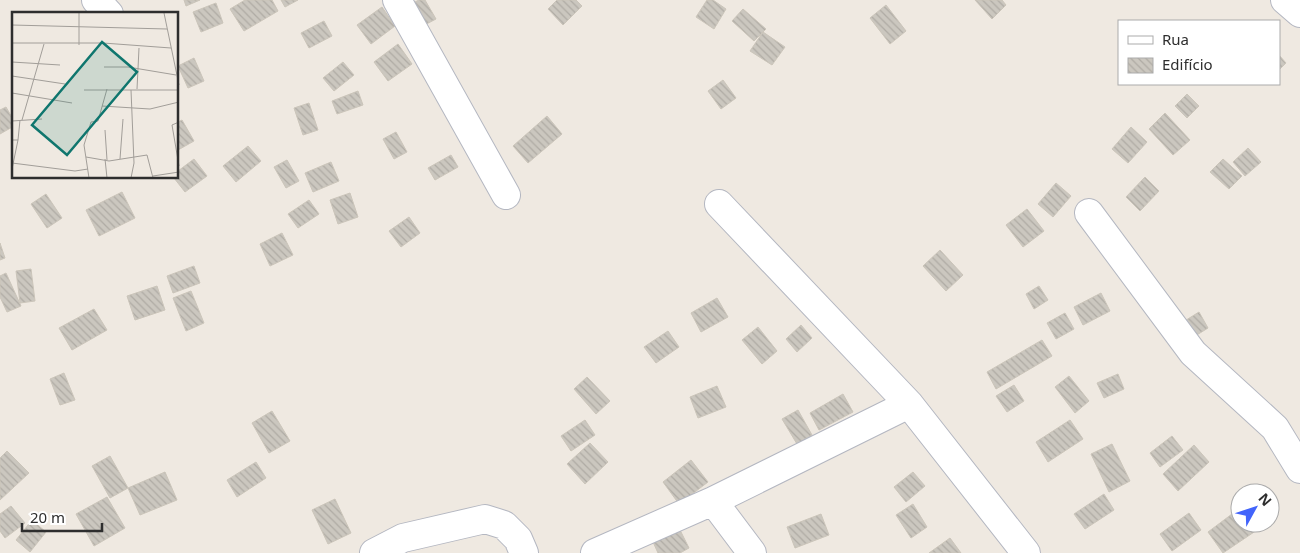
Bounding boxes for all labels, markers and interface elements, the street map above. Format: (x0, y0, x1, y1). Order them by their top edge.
inset map (12, 12, 179, 179)
legend (1118, 20, 1280, 85)
text: Rua (1162, 29, 1189, 49)
text: Edifício (1162, 54, 1213, 74)
north arrow (1230, 483, 1280, 533)
text: N (1254, 489, 1276, 510)
scale bar (22, 500, 102, 532)
text: 20 m (30, 507, 65, 527)

